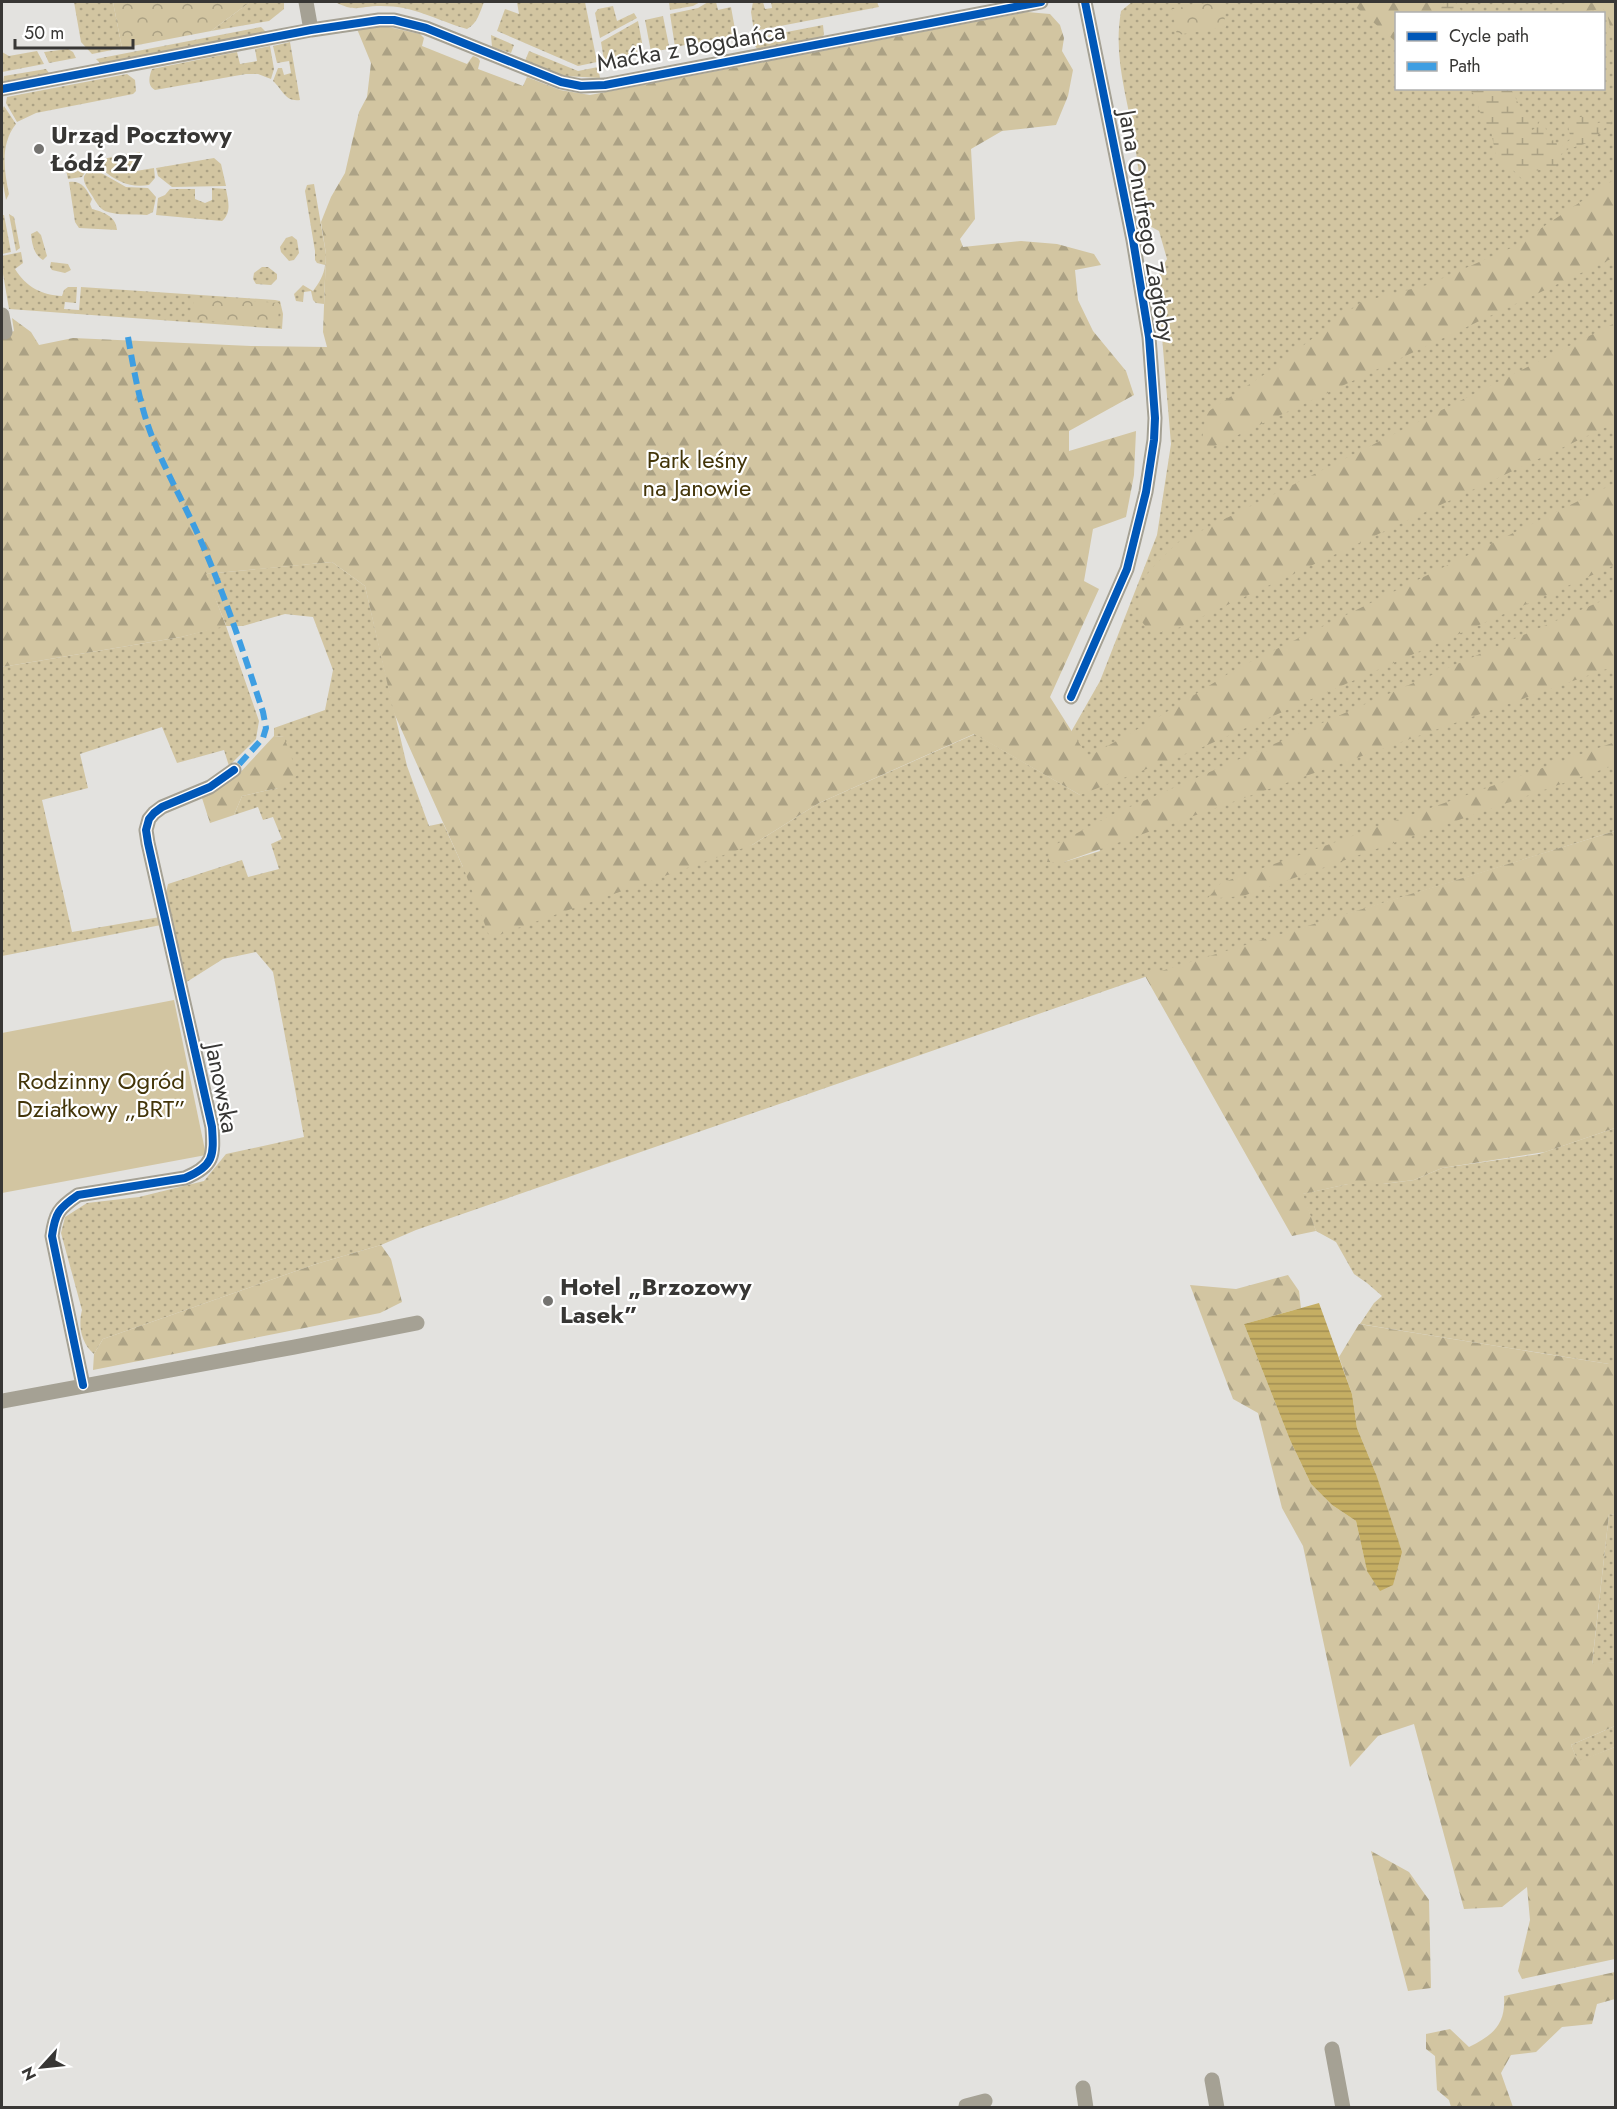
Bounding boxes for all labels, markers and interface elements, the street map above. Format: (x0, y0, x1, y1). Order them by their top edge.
scale bar (15, 12, 134, 50)
legend (1395, 12, 1605, 90)
street label: Maćka z Bogdańca (594, 13, 788, 80)
text: 50 m (24, 20, 64, 46)
text: Cycle path (1449, 23, 1529, 49)
text: Path (1449, 53, 1481, 79)
street label: Jana Onufrego Zagłoby (1109, 104, 1185, 345)
place label: Urząd Pocztowy Łódź 27 (50, 117, 232, 180)
marker: Urząd Pocztowy Łódź 27 (32, 142, 46, 156)
park label: Park leśny na Janowie (643, 442, 751, 505)
street label: Janowska (196, 1037, 248, 1136)
park label: Rodzinny Ogród Działkowy „BRT” (16, 1063, 186, 1126)
place label: Hotel „Brzozowy Lasek” (560, 1269, 752, 1332)
marker: Hotel „Brzozowy Lasek” (541, 1294, 555, 1308)
north arrow (12, 2037, 72, 2097)
text: N (16, 2063, 42, 2084)

